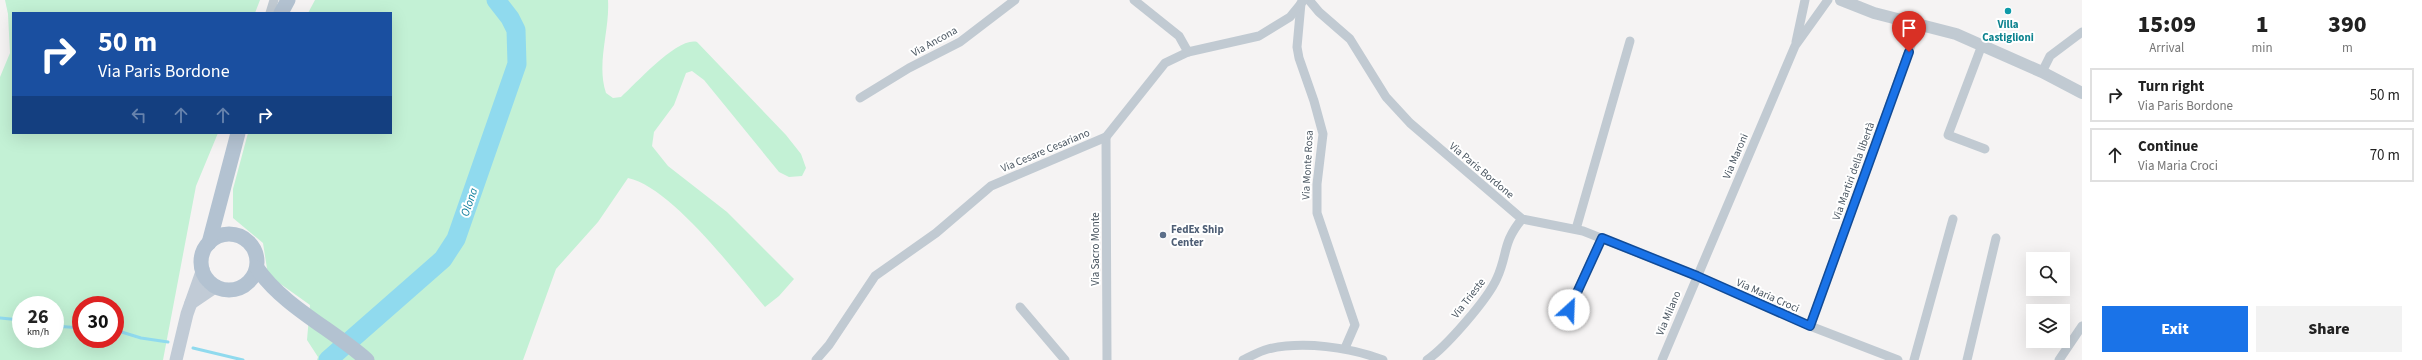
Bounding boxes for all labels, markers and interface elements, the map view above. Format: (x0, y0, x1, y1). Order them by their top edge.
marker: Villa Castiglioni (2003, 6, 2013, 16)
text: 15:09 (2137, 7, 2196, 42)
text: 1 (2256, 7, 2269, 42)
text: 390 (2328, 7, 2367, 42)
pin (1892, 11, 1926, 52)
icon: arrive (1898, 17, 1920, 39)
place label: Villa Castiglioni (1982, 17, 2034, 45)
text: 50 m (98, 22, 157, 62)
street label: Via Ancona (909, 23, 960, 60)
icon: right (32, 28, 84, 80)
text: Arrival (2149, 39, 2184, 57)
text: min (2252, 39, 2273, 57)
text: m (2342, 39, 2353, 57)
text: Via Paris Bordone (98, 59, 230, 84)
text: Turn right (2138, 76, 2204, 97)
icon: right (2104, 84, 2126, 106)
text: 50 m (2370, 85, 2400, 106)
text: Via Paris Bordone (2138, 97, 2233, 115)
icon: left (128, 104, 150, 126)
icon: ahead (170, 104, 192, 126)
icon: ahead (212, 104, 234, 126)
icon: right (254, 104, 276, 126)
street label: Via Martiri della libertà (1829, 120, 1878, 222)
street label: Via Cesare Cesariano (998, 125, 1092, 176)
street label: Via Monte Rosa (1298, 130, 1317, 200)
street label: Via Maroni (1719, 131, 1752, 181)
text: Continue (2138, 136, 2198, 157)
street label: Via Paris Bordone (1446, 139, 1518, 202)
icon: ahead (2104, 144, 2126, 166)
text: 70 m (2370, 145, 2400, 166)
text: Via Maria Croci (2138, 157, 2218, 175)
water label: Olona (457, 185, 482, 219)
street label: Via Sacro Monte (1088, 212, 1103, 286)
place label: FedEx Ship Center (1171, 222, 1224, 250)
marker: FedEx Ship Center (1158, 230, 1168, 240)
map controls (2026, 252, 2070, 348)
button: search (2026, 252, 2070, 296)
street label: Via Trieste (1448, 275, 1489, 321)
street label: Via Maria Croci (1734, 275, 1802, 316)
position arrow (1548, 289, 1590, 331)
street label: Via Milano (1652, 289, 1685, 338)
speed limit sign: 30 (72, 296, 124, 348)
text: 26 (27, 303, 49, 331)
button: layers (2026, 304, 2070, 348)
button: Exit (2102, 306, 2248, 352)
button: Share (2256, 306, 2402, 352)
text: km/h (27, 325, 49, 339)

